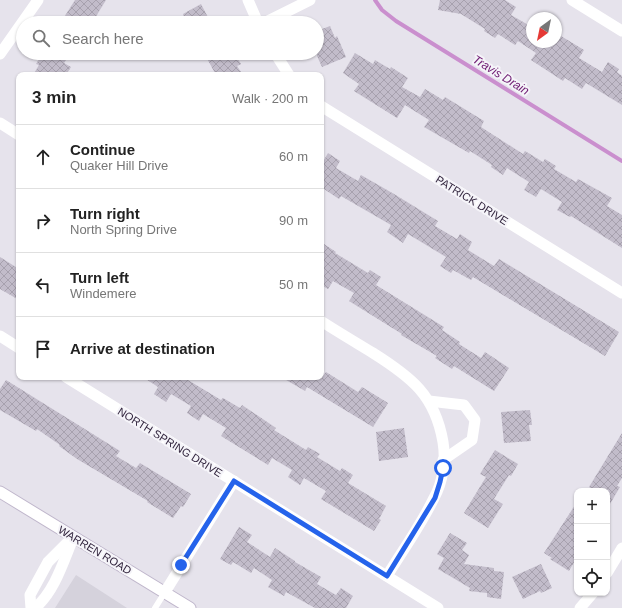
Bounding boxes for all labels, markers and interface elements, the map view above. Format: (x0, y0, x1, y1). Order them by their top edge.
north arrow (526, 12, 562, 48)
search box (16, 16, 324, 60)
icon: search (30, 27, 52, 49)
text: Search here (62, 30, 144, 47)
water label: Travis Drain (470, 52, 532, 98)
text: 3 min (32, 88, 76, 107)
text: Walk · 200 m (232, 91, 308, 106)
text: Continue (70, 141, 135, 158)
icon: ahead (32, 146, 54, 168)
text: 60 m (279, 149, 308, 164)
text: Quaker Hill Drive (70, 158, 168, 173)
street label: PATRICK DRIVE (434, 173, 510, 227)
text: Turn right (70, 205, 140, 222)
icon: right (32, 210, 54, 232)
text: 90 m (279, 213, 308, 228)
text: North Spring Drive (70, 222, 177, 237)
text: Turn left (70, 269, 129, 286)
icon: left (32, 274, 54, 296)
text: 50 m (279, 277, 308, 292)
text: Windemere (70, 286, 136, 301)
icon: arrive (32, 338, 54, 360)
text: Arrive at destination (70, 340, 215, 357)
street label: NORTH SPRING DRIVE (116, 405, 224, 479)
route start (434, 459, 452, 477)
map controls (574, 488, 610, 596)
button: + (574, 488, 610, 524)
street label: WARREN ROAD (56, 523, 134, 577)
button: − (574, 524, 610, 560)
route end (172, 556, 190, 574)
button: locate (574, 560, 610, 596)

